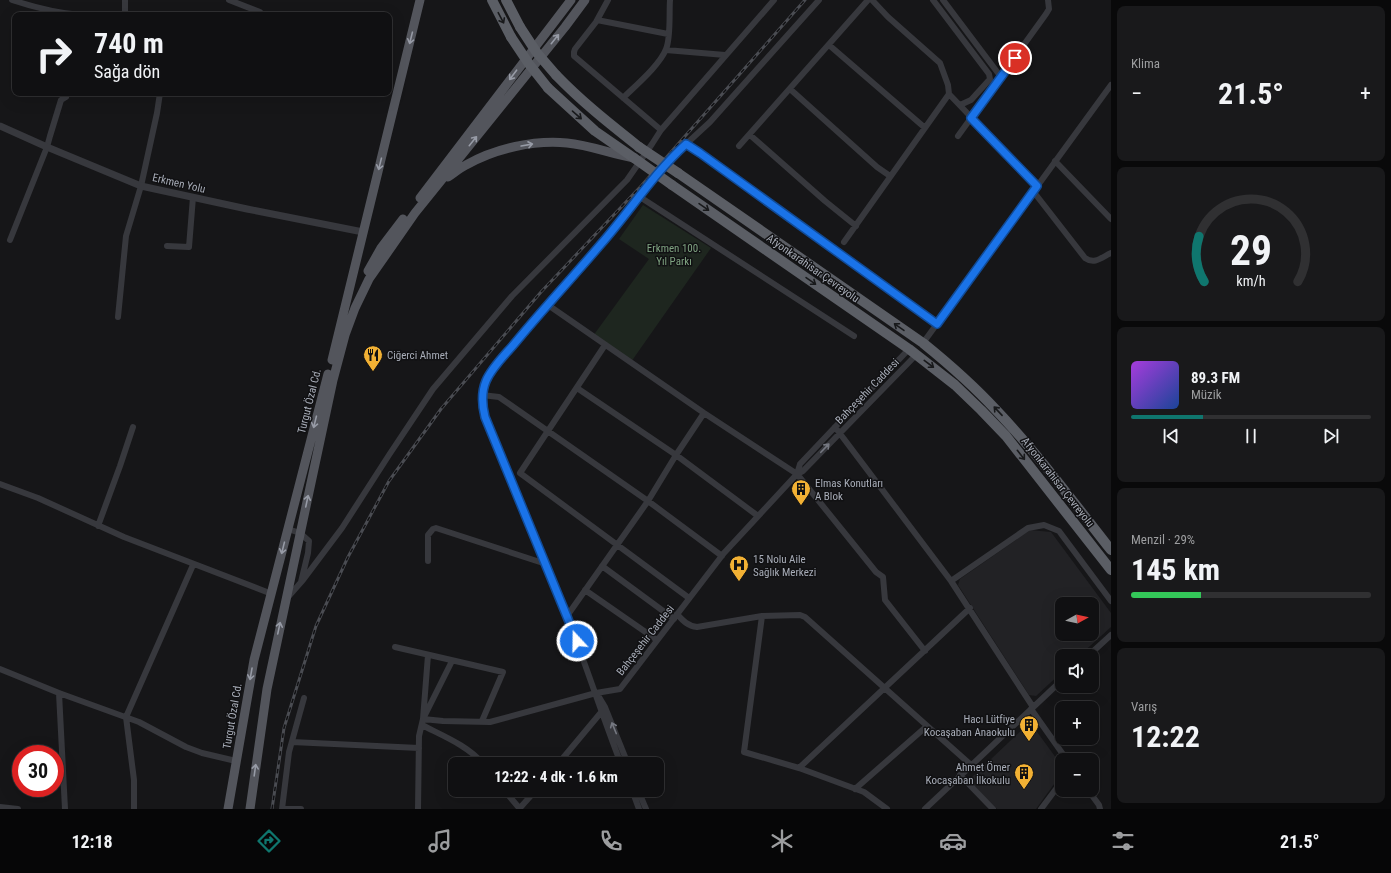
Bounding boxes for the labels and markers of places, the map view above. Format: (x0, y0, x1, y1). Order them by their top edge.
pin (998, 41, 1032, 75)
restaurant icon: Ciğerci Ahmet (362, 344, 384, 372)
place label: Ciğerci Ahmet (387, 349, 448, 362)
place label: Elmas Konutları A Blok (815, 477, 883, 503)
building icon: Elmas Konutları A Blok (790, 478, 812, 506)
place label: 15 Nolu Aile Sağlık Merkezi (753, 553, 816, 579)
hospital icon: 15 Nolu Aile Sağlık Merkezi (728, 554, 750, 582)
place label: Hacı Lütfiye Kocaşaban Anaokulu (924, 713, 1015, 739)
building icon: Hacı Lütfiye Kocaşaban Anaokulu (1018, 714, 1040, 742)
place label: Ahmet Ömer Kocaşaban İlkokulu (926, 761, 1011, 787)
building icon: Ahmet Ömer Kocaşaban İlkokulu (1013, 762, 1035, 790)

